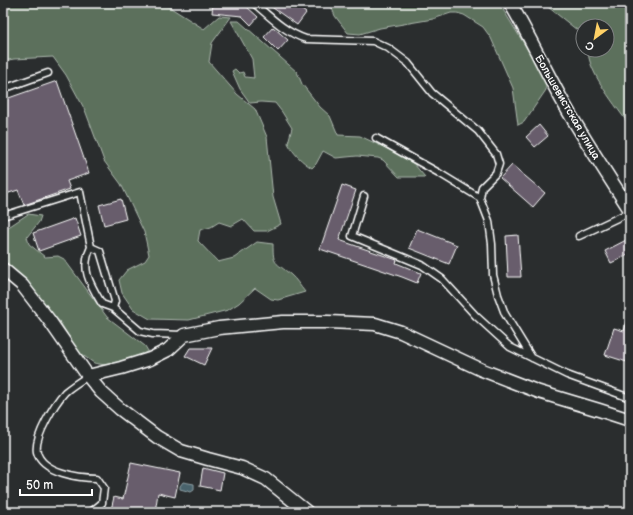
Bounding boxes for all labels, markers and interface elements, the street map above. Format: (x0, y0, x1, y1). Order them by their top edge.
north arrow (575, 18, 615, 58)
text: С (583, 38, 597, 54)
street label: Большевистская улица (532, 53, 603, 162)
scale bar (20, 471, 92, 497)
text: 50 m (26, 478, 53, 493)

